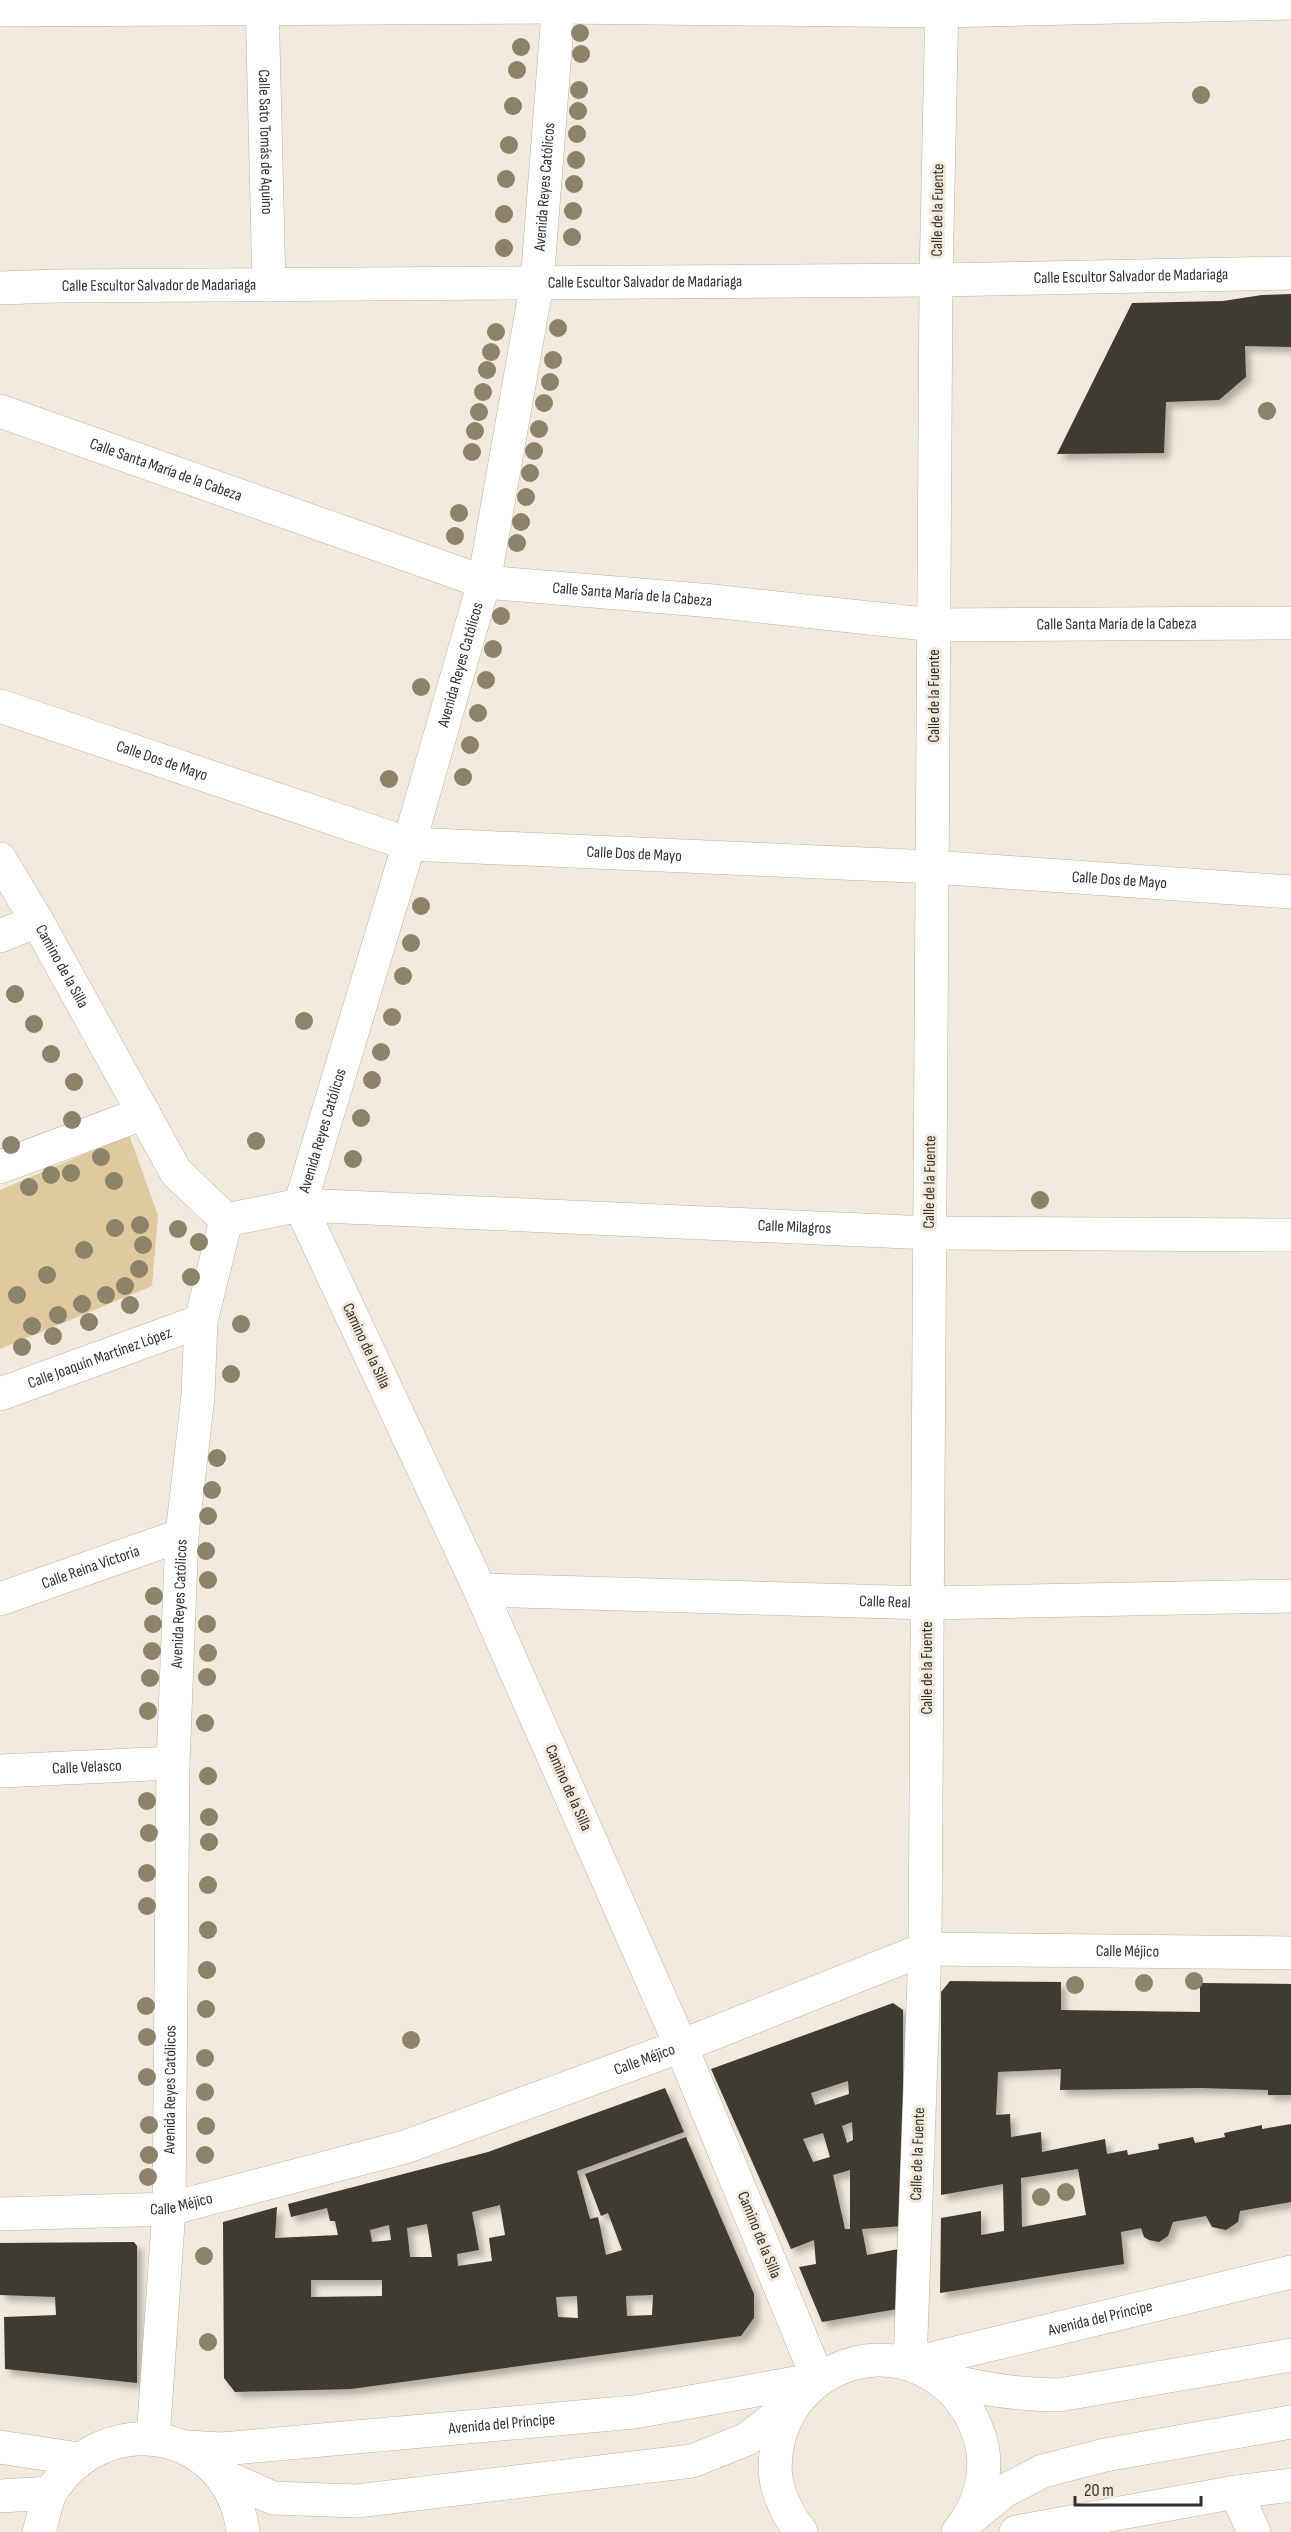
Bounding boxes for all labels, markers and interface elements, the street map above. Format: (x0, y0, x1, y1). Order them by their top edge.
street label: Calle Sato Tomás de Aquino (254, 69, 277, 215)
street label: Avenida Reyes Católicos (530, 122, 559, 253)
street label: Calle de la Fuente (928, 163, 948, 257)
street label: Calle Escultor Salvador de Madariaga (1033, 265, 1228, 288)
street label: Calle Escultor Salvador de Madariaga (548, 272, 742, 292)
street label: Calle Escultor Salvador de Madariaga (62, 275, 256, 295)
street label: Calle Santa María de la Cabeza (87, 434, 245, 505)
street label: Calle Santa María de la Cabeza (552, 578, 713, 610)
street label: Avenida Reyes Católicos (433, 600, 487, 730)
street label: Calle Santa María de la Cabeza (1036, 614, 1197, 634)
street label: Calle de la Fuente (925, 649, 944, 743)
street label: Calle Dos de Mayo (114, 736, 210, 785)
street label: Calle Dos de Mayo (586, 842, 682, 865)
street label: Calle Dos de Mayo (1071, 867, 1168, 893)
street label: Camino de la Silla (31, 921, 93, 1011)
street label: Avenida Reyes Católicos (294, 1066, 350, 1196)
street label: Calle de la Fuente (920, 1135, 940, 1229)
street label: Calle Milagros (757, 1216, 832, 1238)
street label: Camino de la Silla (338, 1300, 394, 1392)
street label: Calle Joaquín Martínez López (25, 1323, 174, 1393)
street label: Avenida Reyes Católicos (167, 1539, 191, 1669)
street label: Calle Reina Victoria (39, 1541, 142, 1593)
street label: Calle Real (859, 1592, 911, 1612)
street label: Calle de la Fuente (918, 1621, 937, 1715)
street label: Camino de la Silla (541, 1742, 595, 1834)
street label: Calle Velasco (52, 1756, 122, 1778)
street label: Calle Méjico (1096, 1941, 1159, 1961)
street label: Avenida Reyes Católicos (160, 2025, 180, 2155)
street label: Calle Méjico (611, 2040, 677, 2079)
street label: Calle de la Fuente (907, 2107, 929, 2201)
street label: Calle Méjico (150, 2188, 215, 2219)
street label: Camino de la Silla (733, 2189, 785, 2281)
street label: Avenida del Príncipe (1045, 2296, 1154, 2340)
street label: Avenida del Príncipe (447, 2410, 556, 2438)
scale bar (1075, 2469, 1201, 2507)
text: 20 m (1084, 2480, 1114, 2501)

